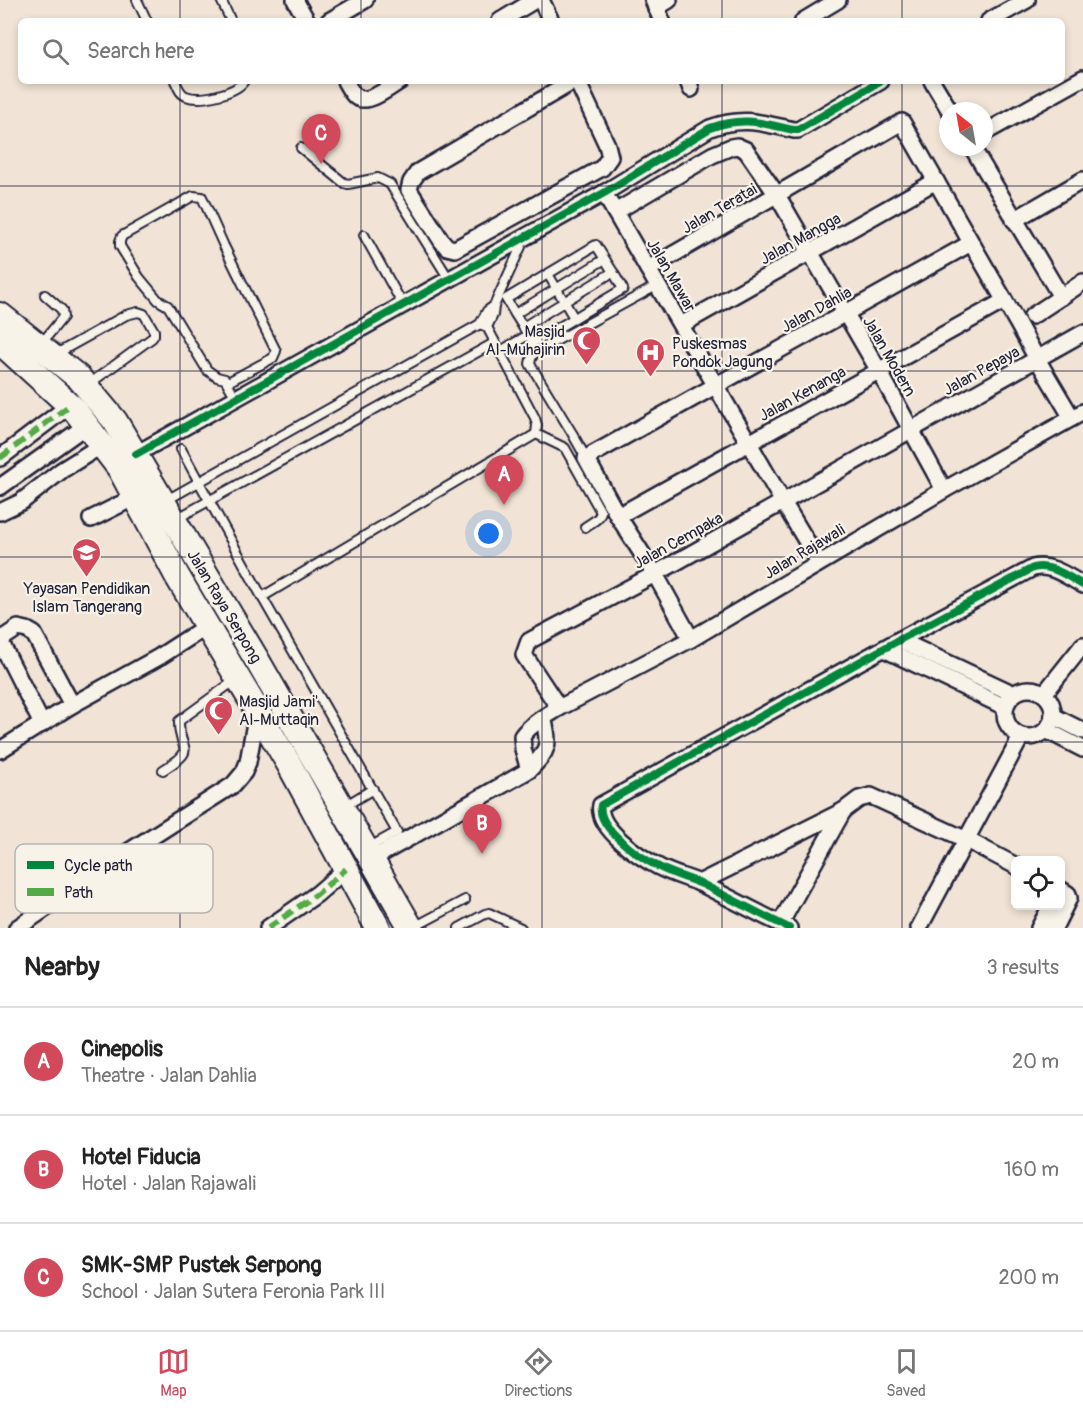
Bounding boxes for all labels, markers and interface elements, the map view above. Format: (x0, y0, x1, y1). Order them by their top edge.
search box (18, 18, 1065, 84)
icon: search (39, 35, 72, 68)
text: Search here (87, 37, 194, 65)
north arrow (939, 102, 993, 156)
pin: C (302, 114, 340, 164)
street label: Jalan Teratai (678, 179, 761, 238)
street label: Jalan Mangga (757, 208, 844, 269)
street label: Jalan Mawar (642, 235, 700, 316)
street label: Jalan Dahlia (778, 282, 855, 337)
street label: Jalan Modern (858, 313, 920, 400)
place label: Masjid Al-Muhajirin (485, 322, 565, 360)
mosque icon: Masjid Al-Muhajirin (570, 324, 602, 366)
place label: Puskesmas Pondok Jagung (672, 334, 773, 372)
hospital icon: Puskesmas Pondok Jagung (635, 336, 667, 378)
street label: Jalan Pepaya (940, 342, 1023, 400)
street label: Jalan Kenanga (756, 362, 849, 426)
pin: A (484, 456, 524, 505)
street label: Jalan Cempaka (630, 508, 727, 574)
your location (474, 519, 503, 548)
street label: Jalan Rajawali (760, 520, 849, 584)
school or university icon: Yayasan Pendidikan Islam Tangerang (71, 536, 103, 578)
street label: Jalan Raya Serpong (182, 546, 266, 667)
place label: Yayasan Pendidikan Islam Tangerang (23, 579, 150, 617)
place label: Masjid Jami' Al-Muttaqin (239, 692, 319, 730)
mosque icon: Masjid Jami' Al-Muttaqin (202, 694, 234, 736)
pin: B (462, 804, 502, 854)
legend (15, 844, 213, 913)
text: Cycle path (64, 856, 132, 876)
map controls (1011, 856, 1065, 910)
button: locate (1011, 856, 1065, 910)
text: Path (64, 883, 93, 903)
text: Nearby (24, 951, 100, 983)
text: 3 results (987, 955, 1059, 980)
text: Cinepolis (81, 1035, 163, 1063)
text: A (37, 1049, 50, 1074)
text: 20 m (1012, 1049, 1059, 1074)
text: Theatre · Jalan Dahlia (81, 1063, 257, 1088)
text: Hotel Fiducia (81, 1143, 201, 1171)
text: B (38, 1157, 49, 1182)
text: 160 m (1004, 1157, 1059, 1182)
text: Hotel · Jalan Rajawali (81, 1171, 256, 1196)
text: SMK-SMP Pustek Serpong (81, 1251, 322, 1279)
text: C (37, 1265, 50, 1290)
text: 200 m (998, 1265, 1059, 1290)
text: School · Jalan Sutera Feronia Park III (81, 1279, 385, 1304)
tab: Map (157, 1345, 190, 1401)
tab: Directions (504, 1345, 572, 1401)
tab: Saved (886, 1345, 926, 1401)

